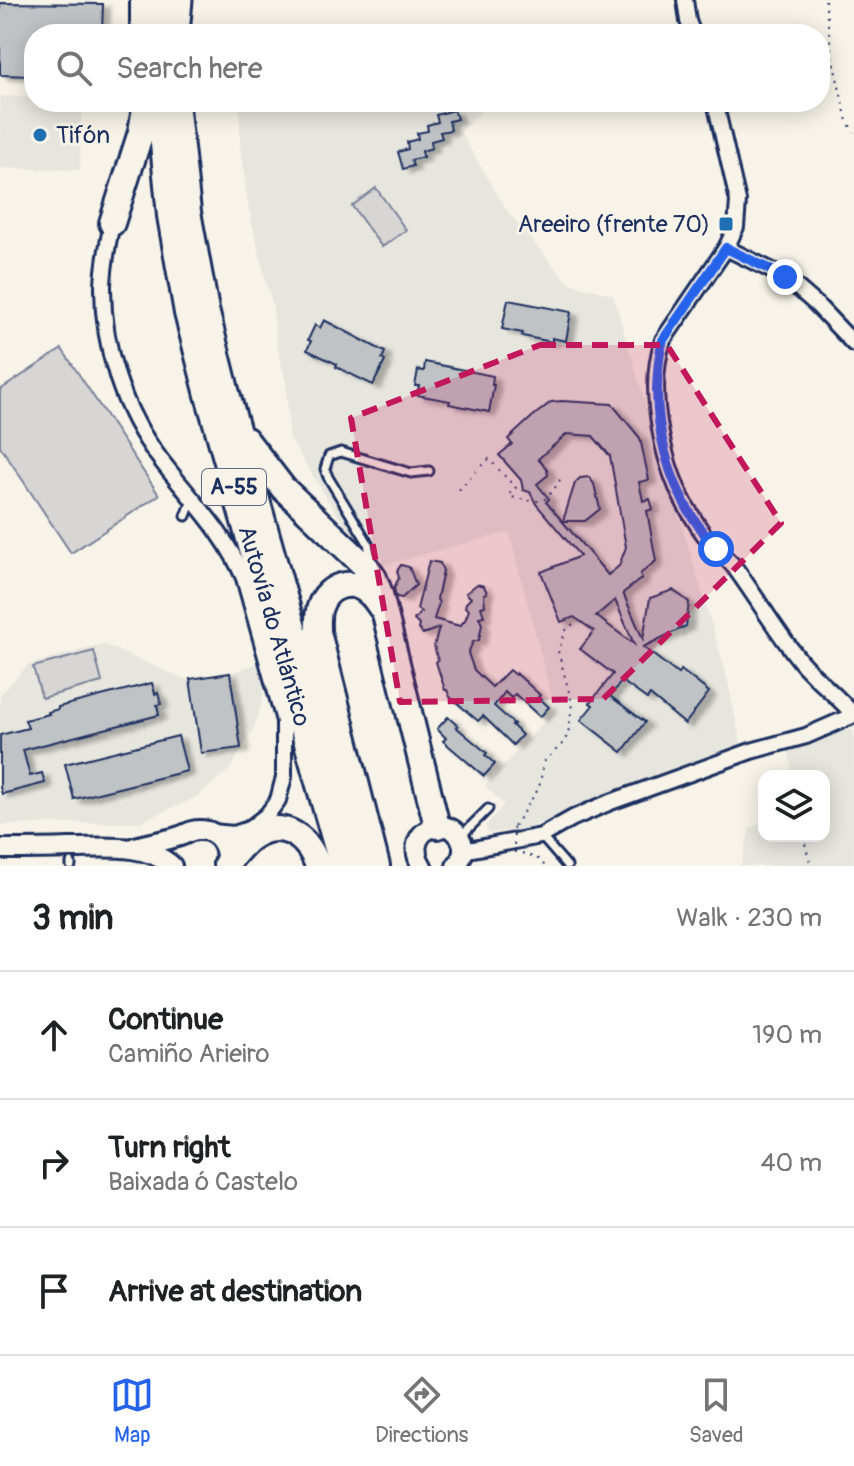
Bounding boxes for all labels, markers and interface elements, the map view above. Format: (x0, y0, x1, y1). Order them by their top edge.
search box (24, 24, 830, 112)
icon: search (52, 46, 96, 90)
text: Search here (116, 50, 263, 87)
place label: Tifón (56, 121, 110, 150)
marker: Tifón (31, 126, 49, 144)
place label: Areeiro (frente 70) (518, 210, 710, 239)
marker: Areeiro (frente 70) (717, 215, 735, 233)
route end (767, 259, 803, 295)
road number: A-55 (202, 469, 266, 505)
street label: Autovía do Atlántico (232, 522, 317, 730)
route start (698, 531, 734, 567)
map controls (758, 770, 830, 842)
button: layers (758, 770, 830, 842)
text: 3 min (32, 897, 114, 940)
text: Walk · 230 m (676, 902, 822, 934)
text: Continue (108, 1001, 223, 1038)
icon: ahead (32, 1013, 76, 1057)
text: 190 m (752, 1019, 822, 1051)
text: Camiño Arieiro (108, 1038, 269, 1070)
text: Turn right (108, 1129, 231, 1166)
icon: right (32, 1141, 76, 1185)
text: 40 m (760, 1147, 822, 1179)
text: Baixada ó Castelo (108, 1166, 298, 1198)
icon: arrive (32, 1269, 76, 1313)
text: Arrive at destination (108, 1273, 362, 1310)
tab: Map (110, 1373, 154, 1449)
tab: Directions (375, 1373, 468, 1449)
tab: Saved (689, 1373, 744, 1449)

